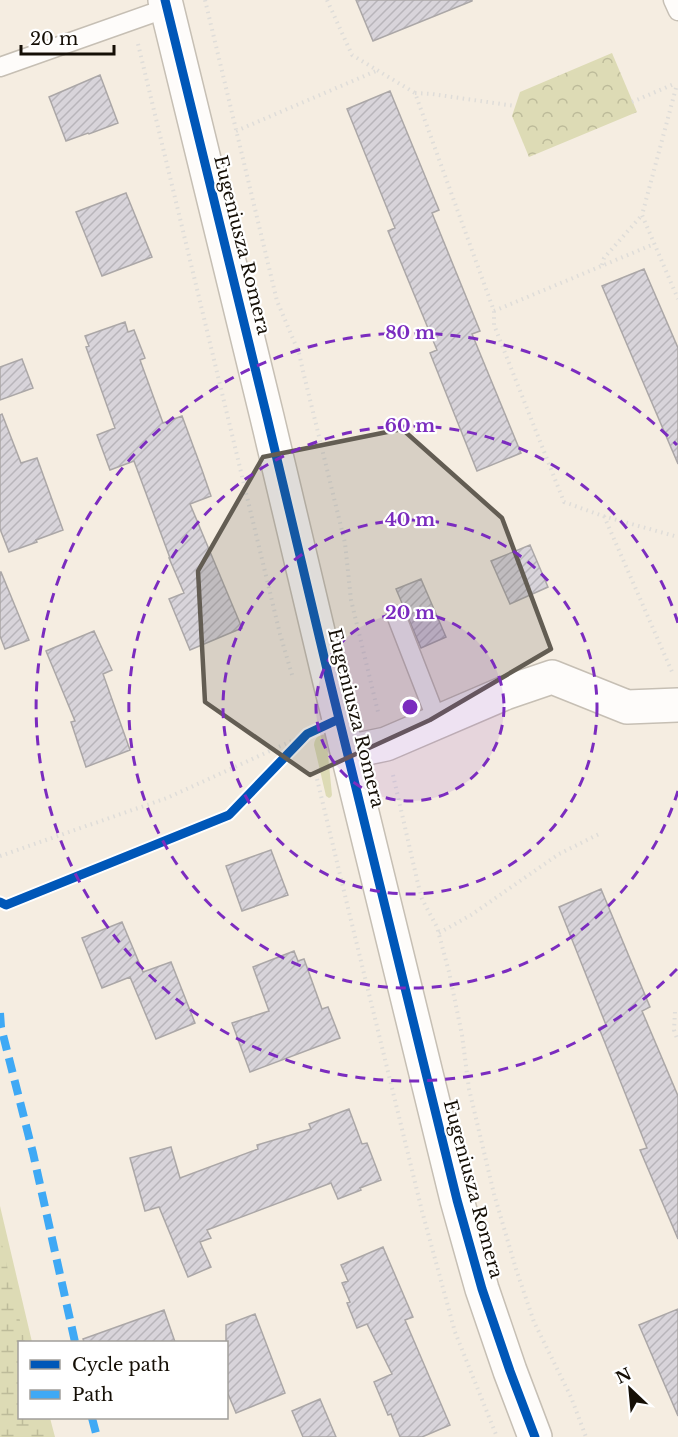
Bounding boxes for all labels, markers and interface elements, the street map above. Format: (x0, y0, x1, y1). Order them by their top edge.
scale bar (21, 18, 114, 56)
text: 20 m (30, 28, 78, 50)
street label: Eugeniusza Romera (209, 153, 275, 337)
text: 80 m (385, 322, 435, 344)
text: 60 m (385, 415, 435, 437)
text: 40 m (385, 509, 435, 531)
text: 20 m (385, 602, 435, 624)
street label: Eugeniusza Romera (323, 626, 389, 810)
centre of rings (400, 697, 420, 717)
street label: Eugeniusza Romera (439, 1097, 507, 1281)
legend (18, 1341, 228, 1419)
text: Cycle path (72, 1354, 170, 1376)
north arrow (600, 1359, 660, 1419)
text: N (612, 1363, 635, 1388)
text: Path (72, 1384, 113, 1406)

